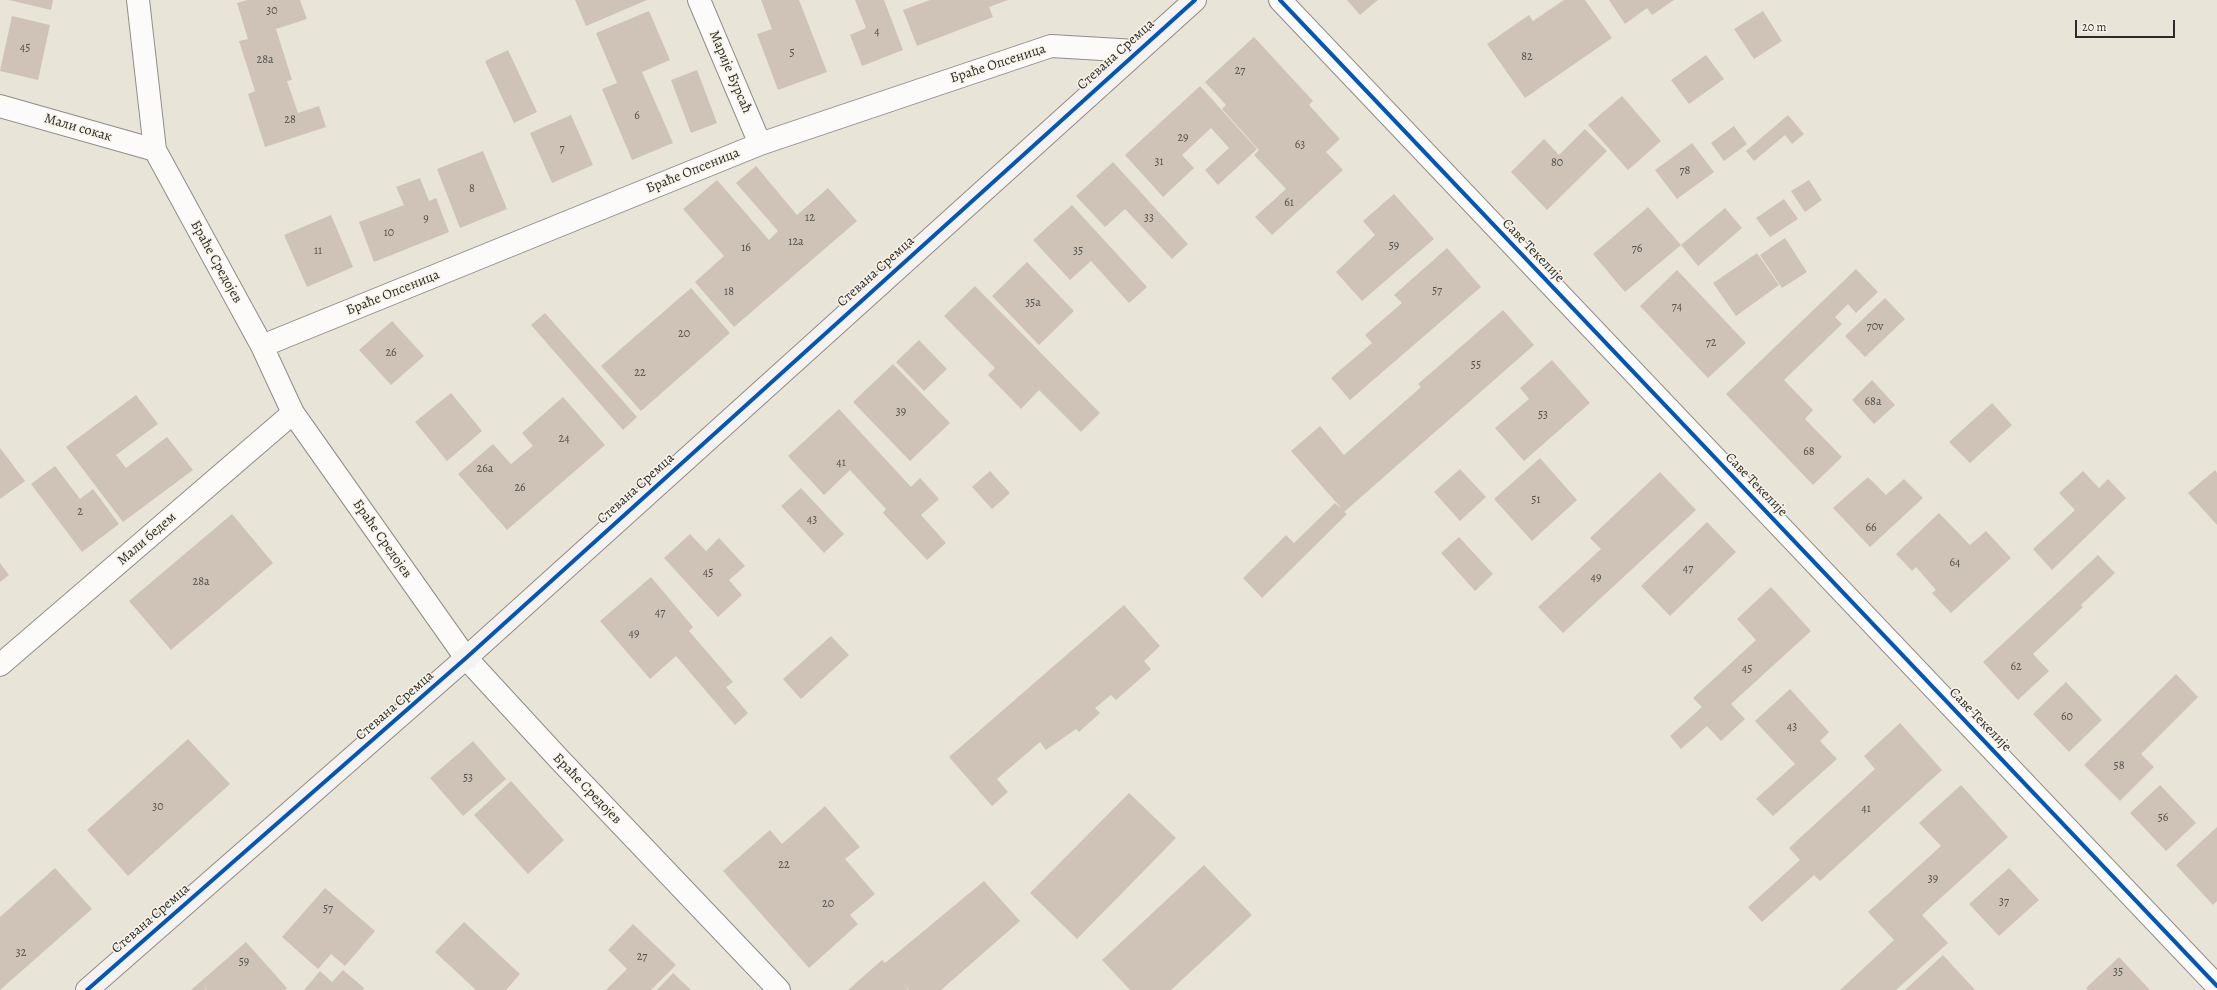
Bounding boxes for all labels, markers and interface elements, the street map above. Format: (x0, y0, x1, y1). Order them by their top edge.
house number: 30 (266, 4, 278, 18)
scale bar (2077, 12, 2177, 38)
street label: Стевана Сремца (1074, 16, 1158, 94)
text: 20 m (2082, 19, 2106, 35)
house number: 4 (874, 25, 880, 39)
street label: Марије Бурсаћ (705, 28, 755, 116)
house number: 45 (20, 41, 30, 55)
street label: Браће Опсеница (948, 41, 1048, 87)
house number: 5 (789, 46, 795, 60)
house number: 82 (1521, 50, 1533, 64)
house number: 28a (256, 53, 274, 67)
house number: 27 (1235, 64, 1245, 78)
house number: 6 (634, 109, 640, 123)
street label: Мали сокак (42, 110, 114, 146)
house number: 28 (284, 113, 296, 127)
house number: 29 (1177, 131, 1189, 145)
house number: 63 (1295, 138, 1305, 152)
house number: 7 (559, 142, 565, 156)
street label: Браће Опсеница (644, 145, 742, 197)
house number: 31 (1154, 155, 1164, 169)
house number: 80 (1551, 156, 1563, 170)
house number: 78 (1680, 164, 1690, 178)
house number: 8 (469, 182, 475, 196)
house number: 61 (1284, 196, 1294, 210)
house number: 12 (805, 211, 815, 225)
house number: 33 (1144, 211, 1154, 225)
house number: 9 (423, 212, 429, 226)
street label: Саве Текелије (1498, 215, 1568, 287)
street label: Браће Средојев (186, 218, 246, 306)
house number: 10 (384, 226, 394, 240)
street label: Стевана Сремца (834, 233, 918, 311)
house number: 12a (788, 235, 804, 249)
house number: 59 (1389, 239, 1399, 253)
house number: 16 (741, 241, 751, 255)
house number: 76 (1632, 242, 1642, 256)
house number: 11 (314, 244, 322, 258)
house number: 35 (1073, 244, 1083, 258)
street label: Браће Опсеница (344, 267, 442, 319)
house number: 57 (1432, 284, 1442, 298)
house number: 18 (724, 285, 734, 299)
house number: 35a (1025, 296, 1041, 310)
house number: 74 (1672, 300, 1682, 314)
house number: 70v (1867, 320, 1883, 334)
house number: 20 (678, 327, 690, 341)
house number: 72 (1706, 336, 1716, 350)
house number: 26 (385, 346, 397, 360)
house number: 55 (1471, 358, 1481, 372)
house number: 22 (634, 366, 646, 380)
house number: 68a (1865, 395, 1881, 409)
house number: 39 (896, 405, 906, 419)
house number: 53 (1538, 408, 1548, 422)
house number: 24 (558, 432, 570, 446)
house number: 68 (1803, 445, 1815, 459)
street label: Саве Текелије (1721, 449, 1791, 521)
street label: Стевана Сремца (594, 450, 678, 528)
house number: 41 (836, 456, 846, 470)
house number: 26a (477, 462, 493, 476)
house number: 26 (514, 481, 526, 495)
house number: 51 (1531, 493, 1541, 507)
street label: Браће Средојев (349, 497, 415, 581)
house number: 2 (77, 505, 83, 519)
street label: Мали бедем (114, 509, 180, 569)
house number: 43 (807, 513, 817, 527)
house number: 66 (1865, 521, 1877, 535)
house number: 64 (1950, 556, 1960, 570)
house number: 47 (1683, 562, 1693, 576)
house number: 45 (703, 566, 713, 580)
house number: 49 (1591, 571, 1601, 585)
house number: 28a (192, 575, 210, 589)
house number: 47 (655, 606, 665, 620)
house number: 49 (629, 627, 639, 641)
house number: 62 (2010, 660, 2022, 674)
house number: 45 (1742, 662, 1752, 676)
street label: Стевана Сремца (353, 668, 437, 744)
street label: Саве Текелије (1945, 684, 2015, 756)
house number: 60 (2061, 710, 2073, 724)
house number: 43 (1787, 720, 1797, 734)
street label: Браће Средојев (549, 750, 625, 828)
house number: 58 (2114, 759, 2124, 773)
house number: 53 (463, 771, 473, 785)
house number: 30 (152, 800, 164, 814)
house number: 41 (1861, 802, 1871, 816)
house number: 56 (2158, 811, 2168, 825)
house number: 22 (778, 858, 790, 872)
house number: 39 (1928, 872, 1938, 886)
street label: Стевана Сремца (109, 881, 193, 957)
house number: 37 (1999, 895, 2009, 909)
house number: 20 (822, 897, 834, 911)
house number: 57 (323, 902, 333, 916)
house number: 32 (16, 946, 26, 960)
house number: 27 (637, 950, 647, 964)
house number: 59 (239, 955, 249, 969)
house number: 35 (2113, 965, 2123, 979)

